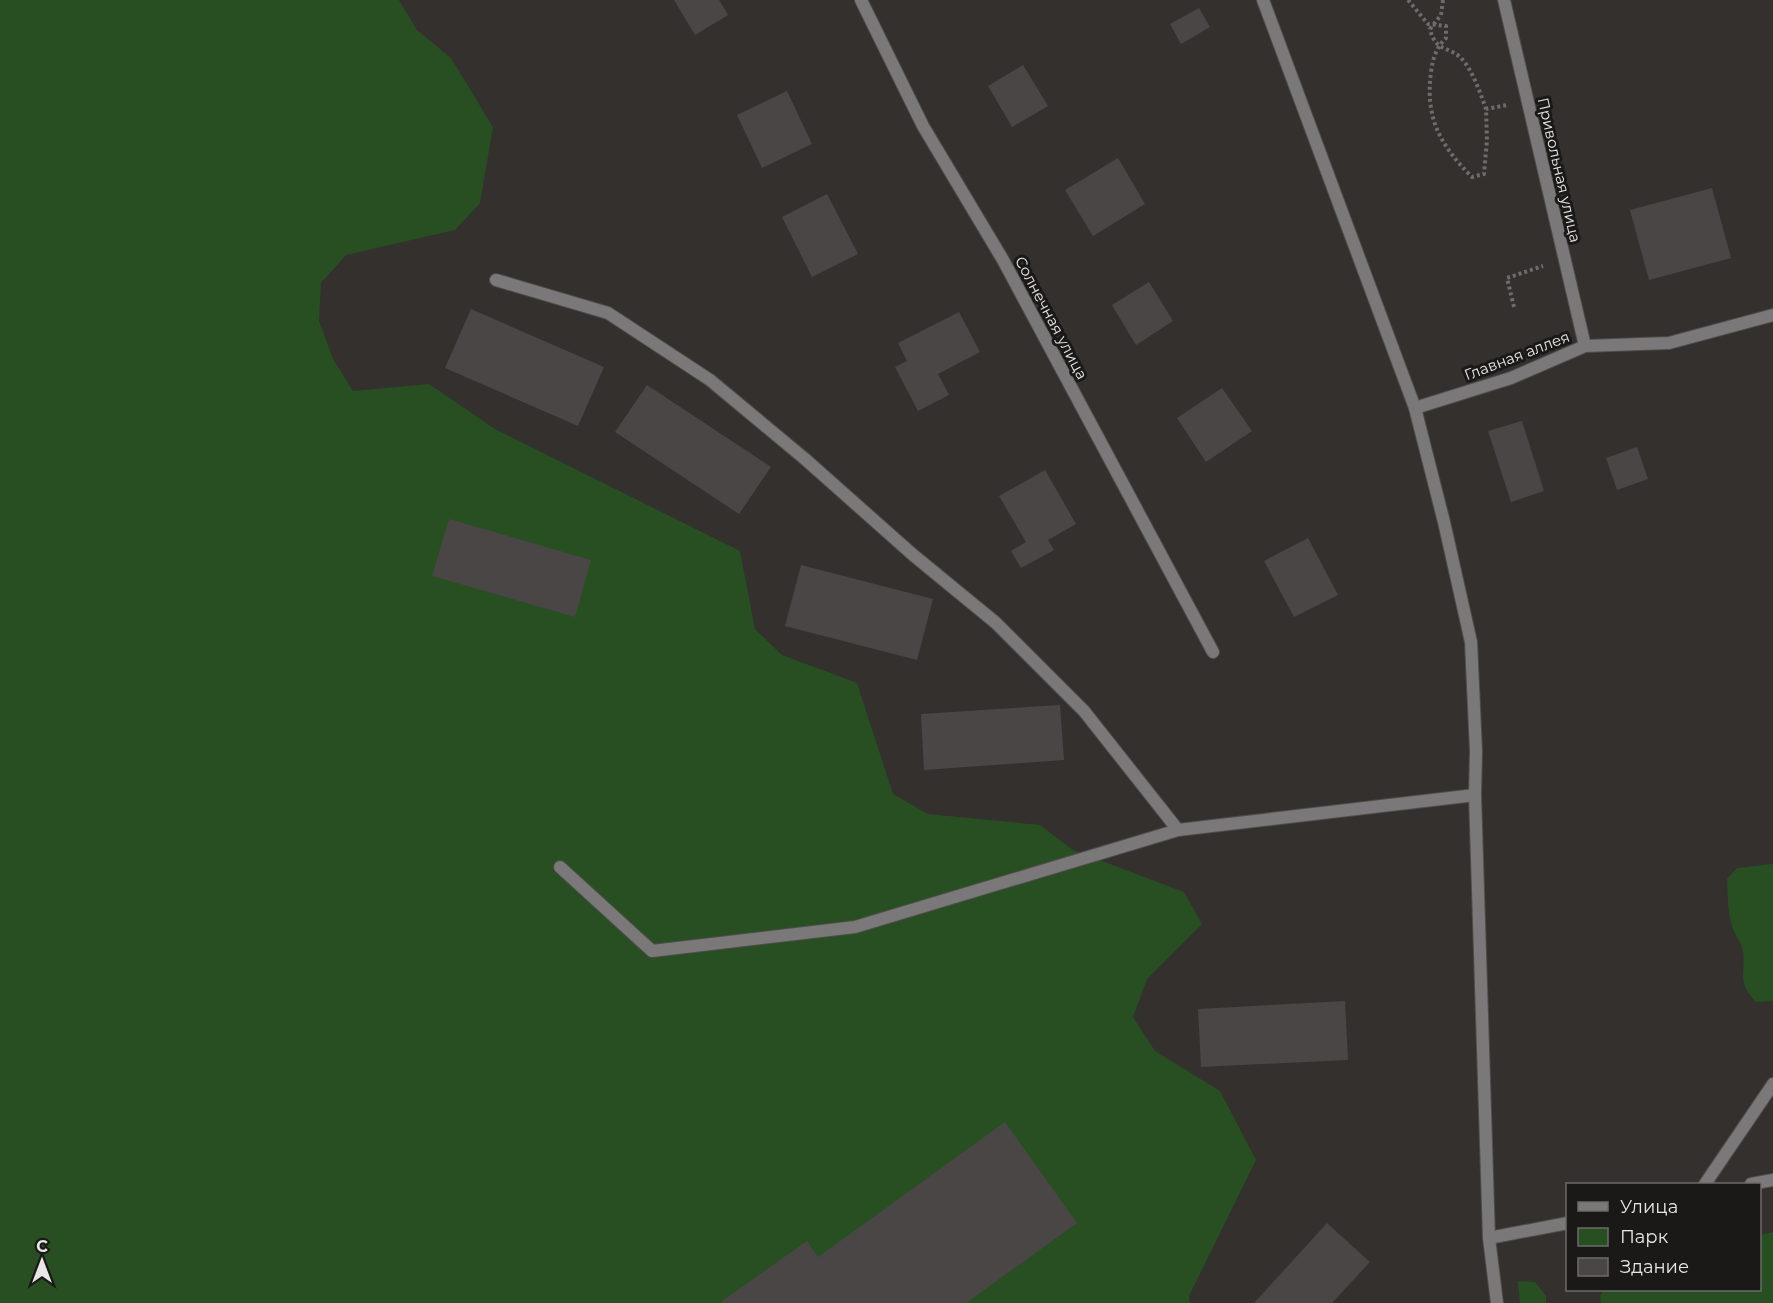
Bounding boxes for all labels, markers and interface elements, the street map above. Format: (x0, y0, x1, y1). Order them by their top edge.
street label: Привольная улица (1534, 96, 1585, 244)
street label: Солнечная улица (1011, 253, 1092, 382)
street label: Главная аллея (1461, 327, 1572, 384)
legend (1566, 1183, 1761, 1291)
text: Улица (1620, 1196, 1678, 1218)
text: Парк (1620, 1226, 1669, 1248)
north arrow (12, 1231, 72, 1291)
text: С (36, 1237, 48, 1256)
text: Здание (1620, 1256, 1689, 1278)

